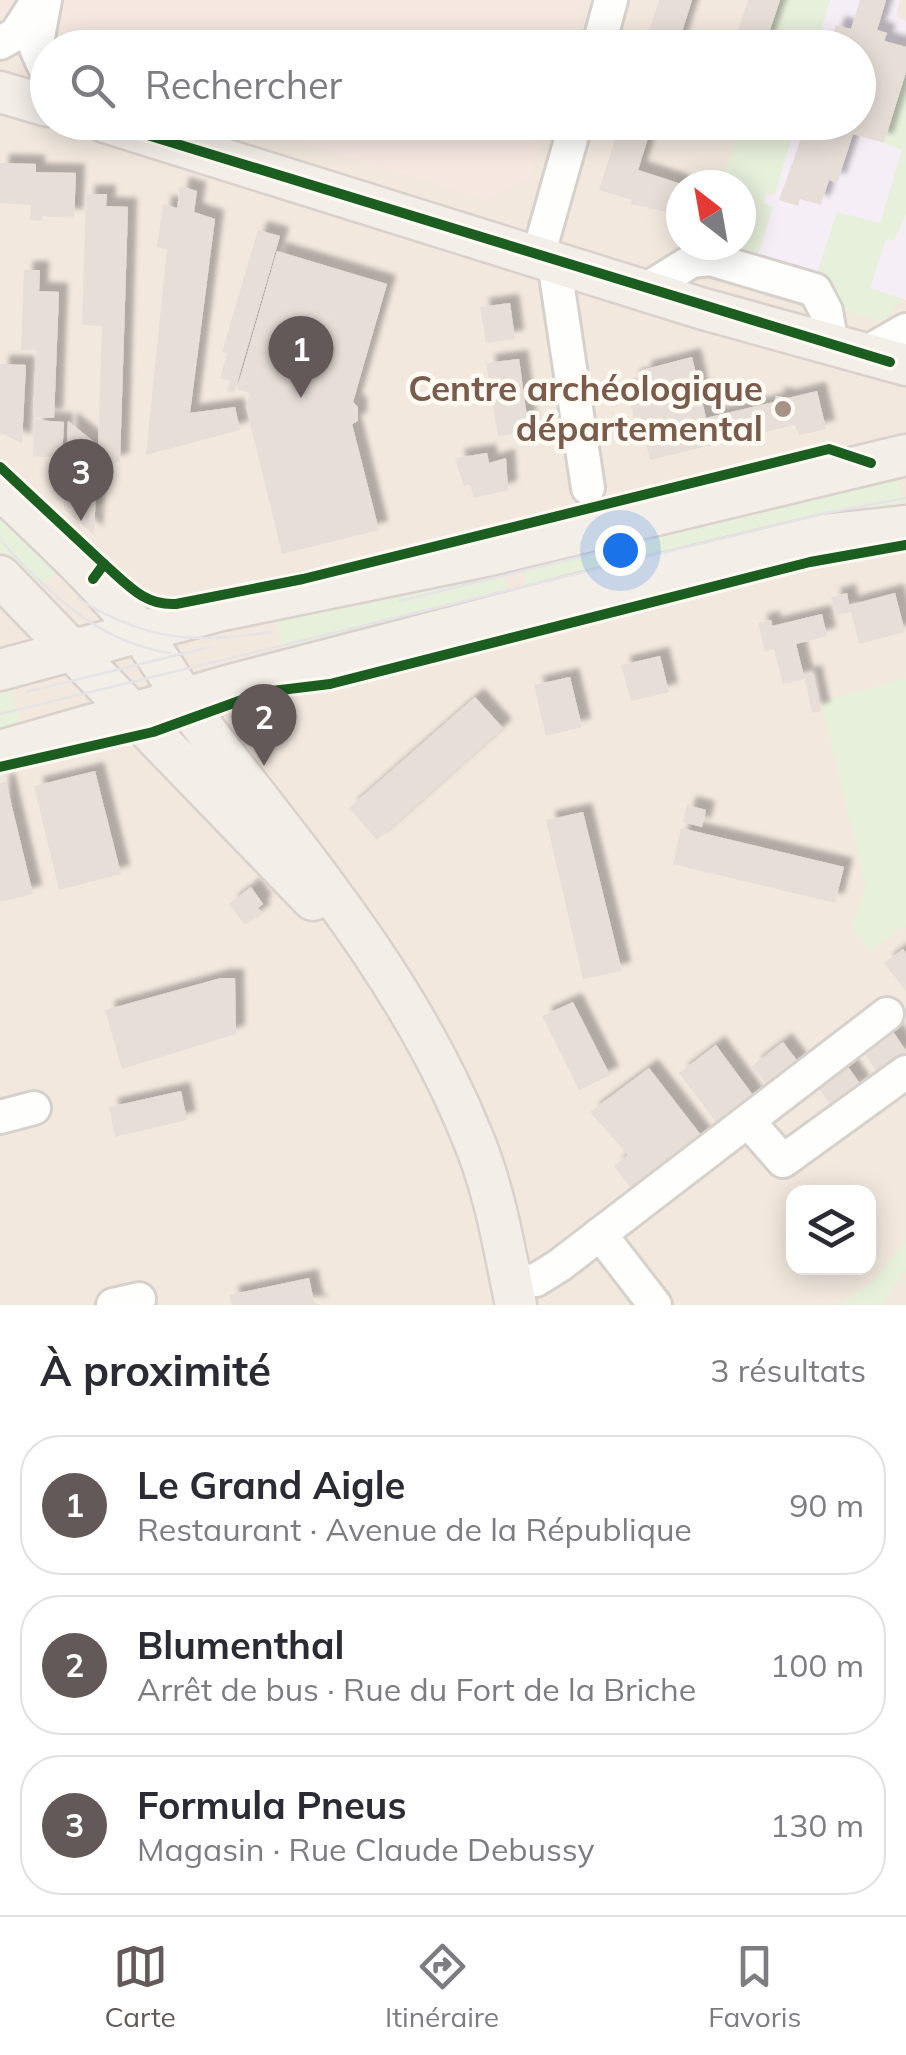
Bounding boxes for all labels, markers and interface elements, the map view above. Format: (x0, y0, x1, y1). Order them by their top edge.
search box (30, 30, 876, 140)
icon: search (65, 58, 120, 113)
text: Rechercher (145, 61, 342, 109)
north arrow (666, 170, 756, 260)
pin: 1 (268, 316, 334, 398)
place label: Centre archéologique départemental (408, 366, 763, 450)
marker: Centre archéologique départemental (772, 398, 794, 420)
pin: 3 (48, 438, 114, 521)
your location (595, 525, 646, 576)
pin: 2 (232, 684, 296, 766)
map controls (786, 1185, 876, 1275)
button: layers (786, 1185, 876, 1275)
text: À proximité (40, 1344, 271, 1397)
text: 3 résultats (710, 1350, 866, 1390)
text: Le Grand Aigle (137, 1461, 405, 1509)
text: 1 (65, 1485, 84, 1525)
text: 90 m (789, 1485, 864, 1525)
text: Restaurant · Avenue de la République (137, 1509, 692, 1549)
text: Blumenthal (137, 1621, 344, 1669)
text: 2 (65, 1645, 84, 1685)
text: 100 m (770, 1645, 864, 1685)
text: Arrêt de bus · Rue du Fort de la Briche (137, 1669, 696, 1709)
text: Formula Pneus (137, 1781, 407, 1829)
text: 3 (65, 1805, 84, 1845)
text: 130 m (770, 1805, 864, 1845)
text: Magasin · Rue Claude Debussy (137, 1829, 594, 1869)
tab: Carte (105, 1939, 176, 2034)
tab: Itinéraire (385, 1939, 499, 2034)
tab: Favoris (708, 1939, 801, 2034)

